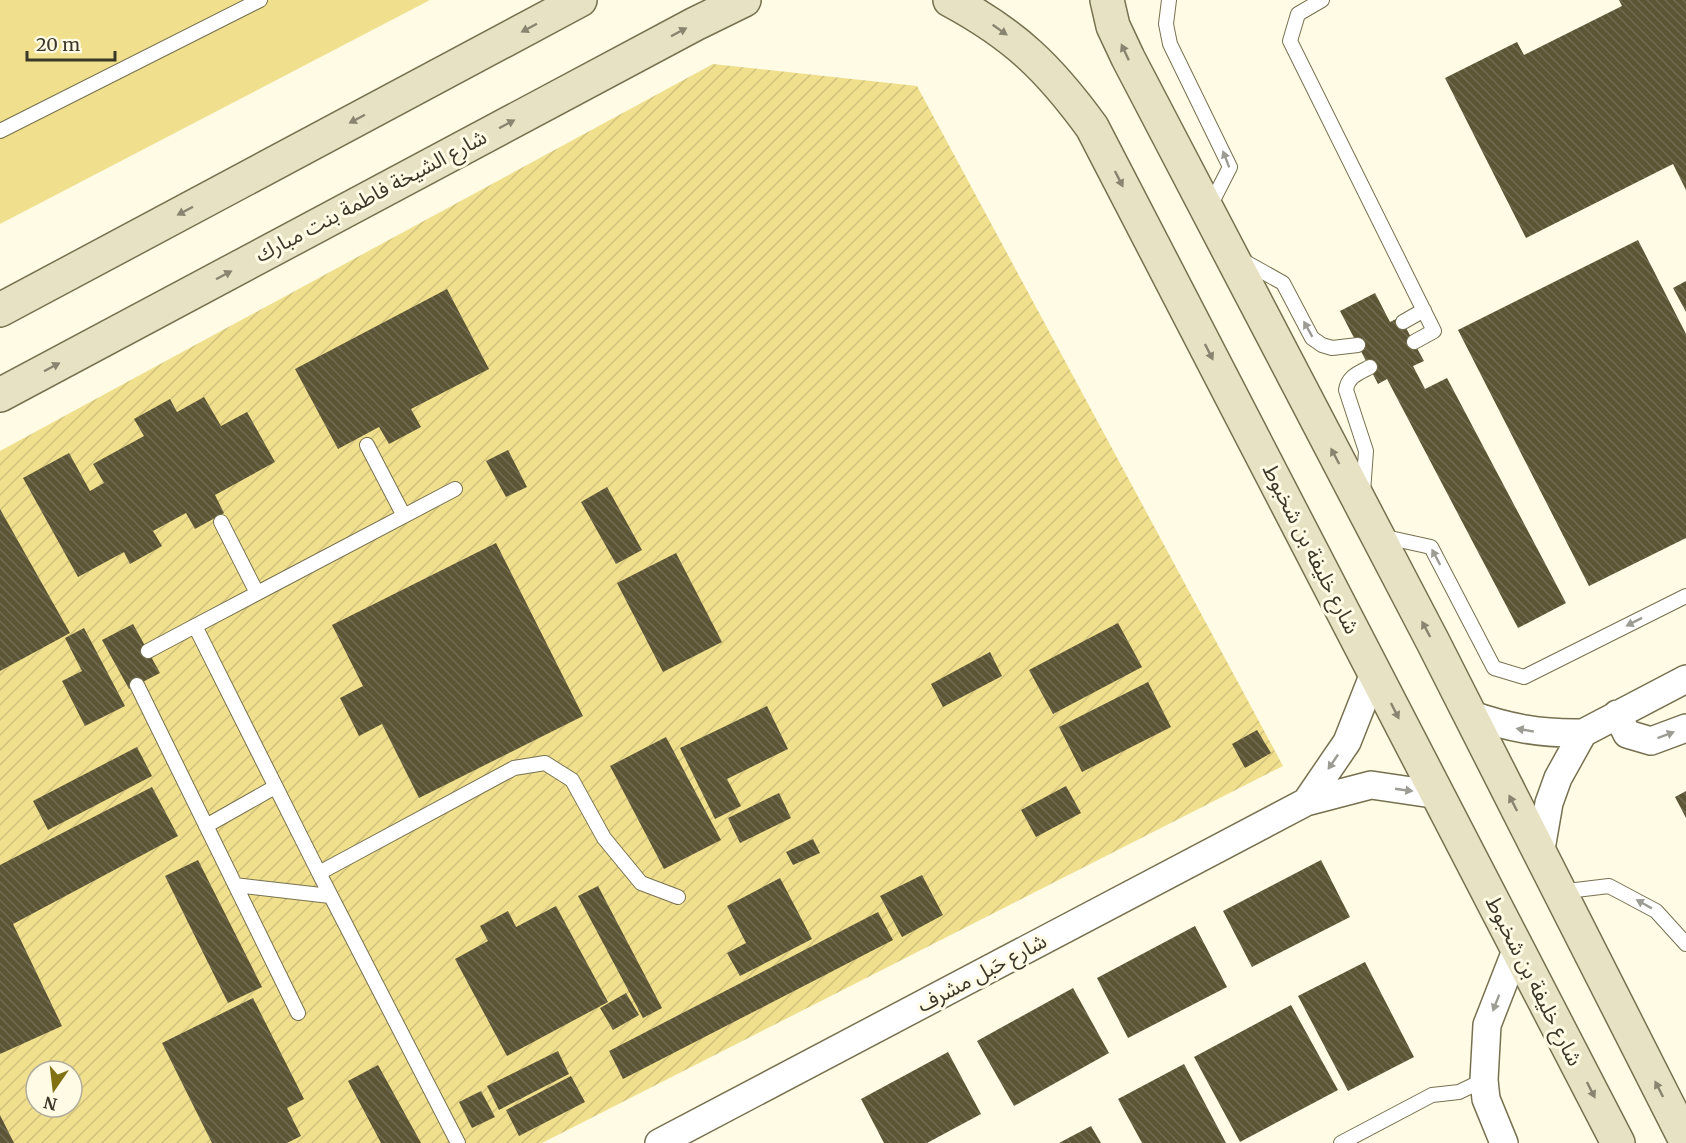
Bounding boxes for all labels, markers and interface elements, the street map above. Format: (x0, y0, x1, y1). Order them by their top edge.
one-way arrow (520, 23, 537, 33)
scale bar (27, 24, 116, 62)
one-way arrow (992, 24, 1008, 35)
one-way arrow (670, 28, 688, 38)
text: 20 m (36, 33, 80, 56)
one-way arrow (1120, 43, 1129, 60)
one-way arrow (348, 115, 365, 124)
one-way arrow (499, 119, 516, 129)
street label: شارع الشيخة فاطمة بنت مبارك (250, 123, 492, 270)
one-way arrow (1221, 150, 1231, 168)
one-way arrow (1114, 170, 1124, 187)
one-way arrow (176, 206, 193, 216)
one-way arrow (215, 270, 232, 280)
one-way arrow (1303, 320, 1313, 337)
one-way arrow (1204, 343, 1214, 360)
one-way arrow (43, 362, 60, 372)
one-way arrow (1330, 447, 1340, 464)
street label: شارع خليفة بن شخبوط (1255, 459, 1366, 639)
one-way arrow (1431, 548, 1441, 565)
one-way arrow (1625, 618, 1642, 627)
one-way arrow (1421, 620, 1430, 637)
one-way arrow (1391, 703, 1400, 720)
one-way arrow (1515, 725, 1534, 734)
one-way arrow (1657, 730, 1675, 740)
one-way arrow (1327, 754, 1339, 770)
one-way arrow (1394, 785, 1413, 794)
one-way arrow (1509, 794, 1518, 811)
street label: شارع خليفة بن شخبوط (1478, 891, 1589, 1071)
one-way arrow (1635, 899, 1652, 909)
street label: شارع حَبل مشرف (912, 927, 1052, 1020)
one-way arrow (1491, 994, 1501, 1012)
north arrow (24, 1059, 84, 1119)
one-way arrow (1654, 1080, 1664, 1097)
one-way arrow (1585, 1081, 1595, 1099)
text: N (41, 1092, 59, 1115)

